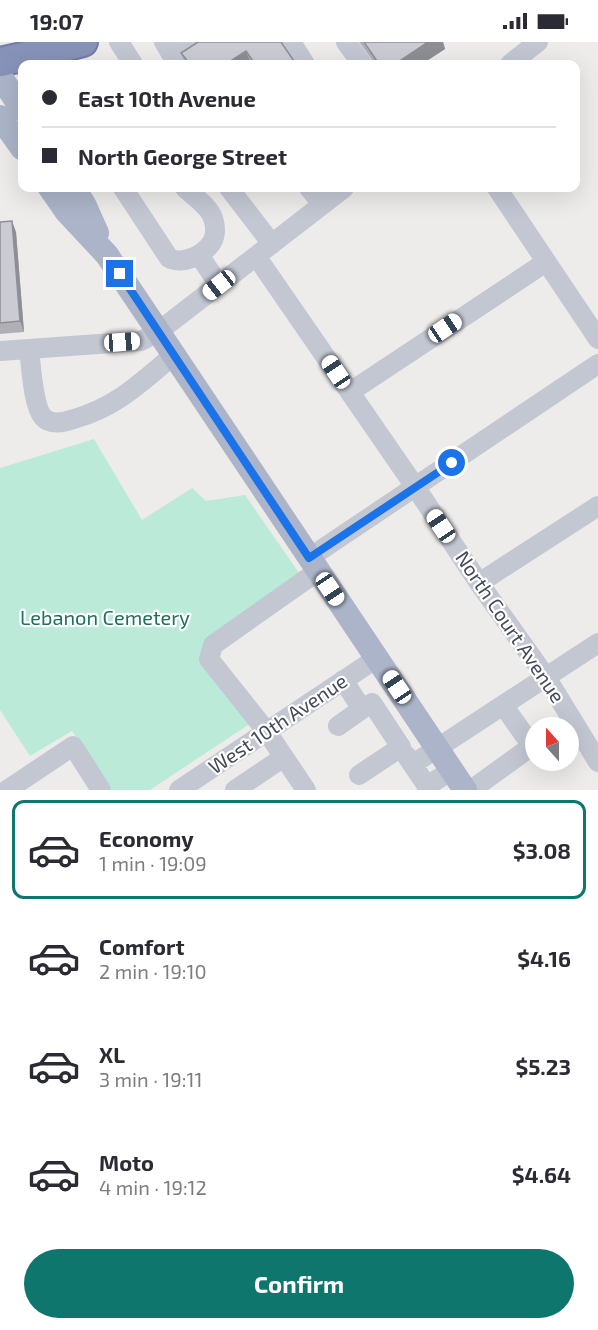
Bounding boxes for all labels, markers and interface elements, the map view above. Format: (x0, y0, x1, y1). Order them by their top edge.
text: 19:07 (30, 8, 84, 34)
text: East 10th Avenue (78, 85, 256, 111)
text: North George Street (78, 143, 287, 169)
route end (106, 260, 133, 287)
car (199, 267, 239, 303)
car (425, 310, 465, 346)
car (103, 332, 141, 352)
car (318, 352, 354, 392)
route start (438, 449, 465, 476)
car (423, 506, 459, 546)
street label: North Court Avenue (451, 546, 571, 707)
car (312, 569, 348, 609)
park label: Lebanon Cemetery (20, 605, 190, 629)
car (379, 667, 415, 707)
street label: West 10th Avenue (204, 668, 351, 778)
north arrow (525, 717, 579, 771)
map controls (525, 717, 579, 771)
icon: car (27, 823, 81, 877)
text: Economy (99, 825, 194, 851)
text: $3.08 (513, 837, 571, 863)
text: 1 min · 19:09 (99, 851, 207, 875)
icon: car (27, 931, 81, 985)
text: Comfort (99, 933, 184, 959)
text: $4.16 (517, 945, 571, 971)
text: 2 min · 19:10 (99, 959, 207, 983)
icon: car (27, 1039, 81, 1093)
text: XL (99, 1041, 125, 1067)
text: $5.23 (515, 1053, 571, 1079)
text: 3 min · 19:11 (99, 1067, 202, 1091)
icon: car (27, 1147, 81, 1201)
text: Moto (99, 1149, 154, 1175)
text: $4.64 (512, 1161, 571, 1187)
text: 4 min · 19:12 (99, 1175, 207, 1199)
button: Confirm (24, 1249, 574, 1318)

